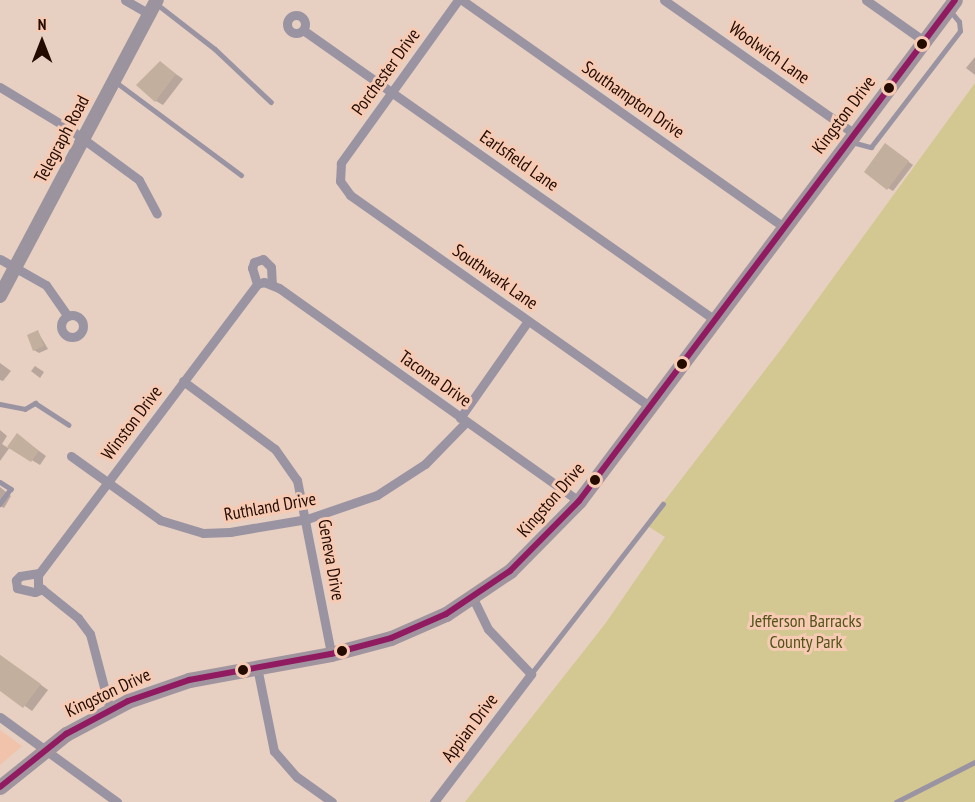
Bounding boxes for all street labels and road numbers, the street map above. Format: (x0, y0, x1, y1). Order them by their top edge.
street label: Woolwich Lane (724, 17, 814, 89)
street label: Porchester Drive (347, 24, 425, 120)
street label: Southampton Drive (578, 57, 688, 143)
street label: Kingston Drive (808, 72, 880, 158)
street label: Telegraph Road (30, 92, 94, 186)
street label: Earlsfield Lane (476, 126, 562, 196)
street label: Southwark Lane (448, 240, 542, 314)
street label: Tacoma Drive (395, 346, 475, 412)
street label: Winston Drive (97, 382, 167, 464)
street label: Kingston Drive (513, 458, 589, 542)
street label: Ruthland Drive (222, 488, 318, 526)
street label: Geneva Drive (313, 518, 349, 602)
street label: Kingston Drive (62, 664, 154, 722)
street label: Appian Drive (437, 690, 503, 766)

